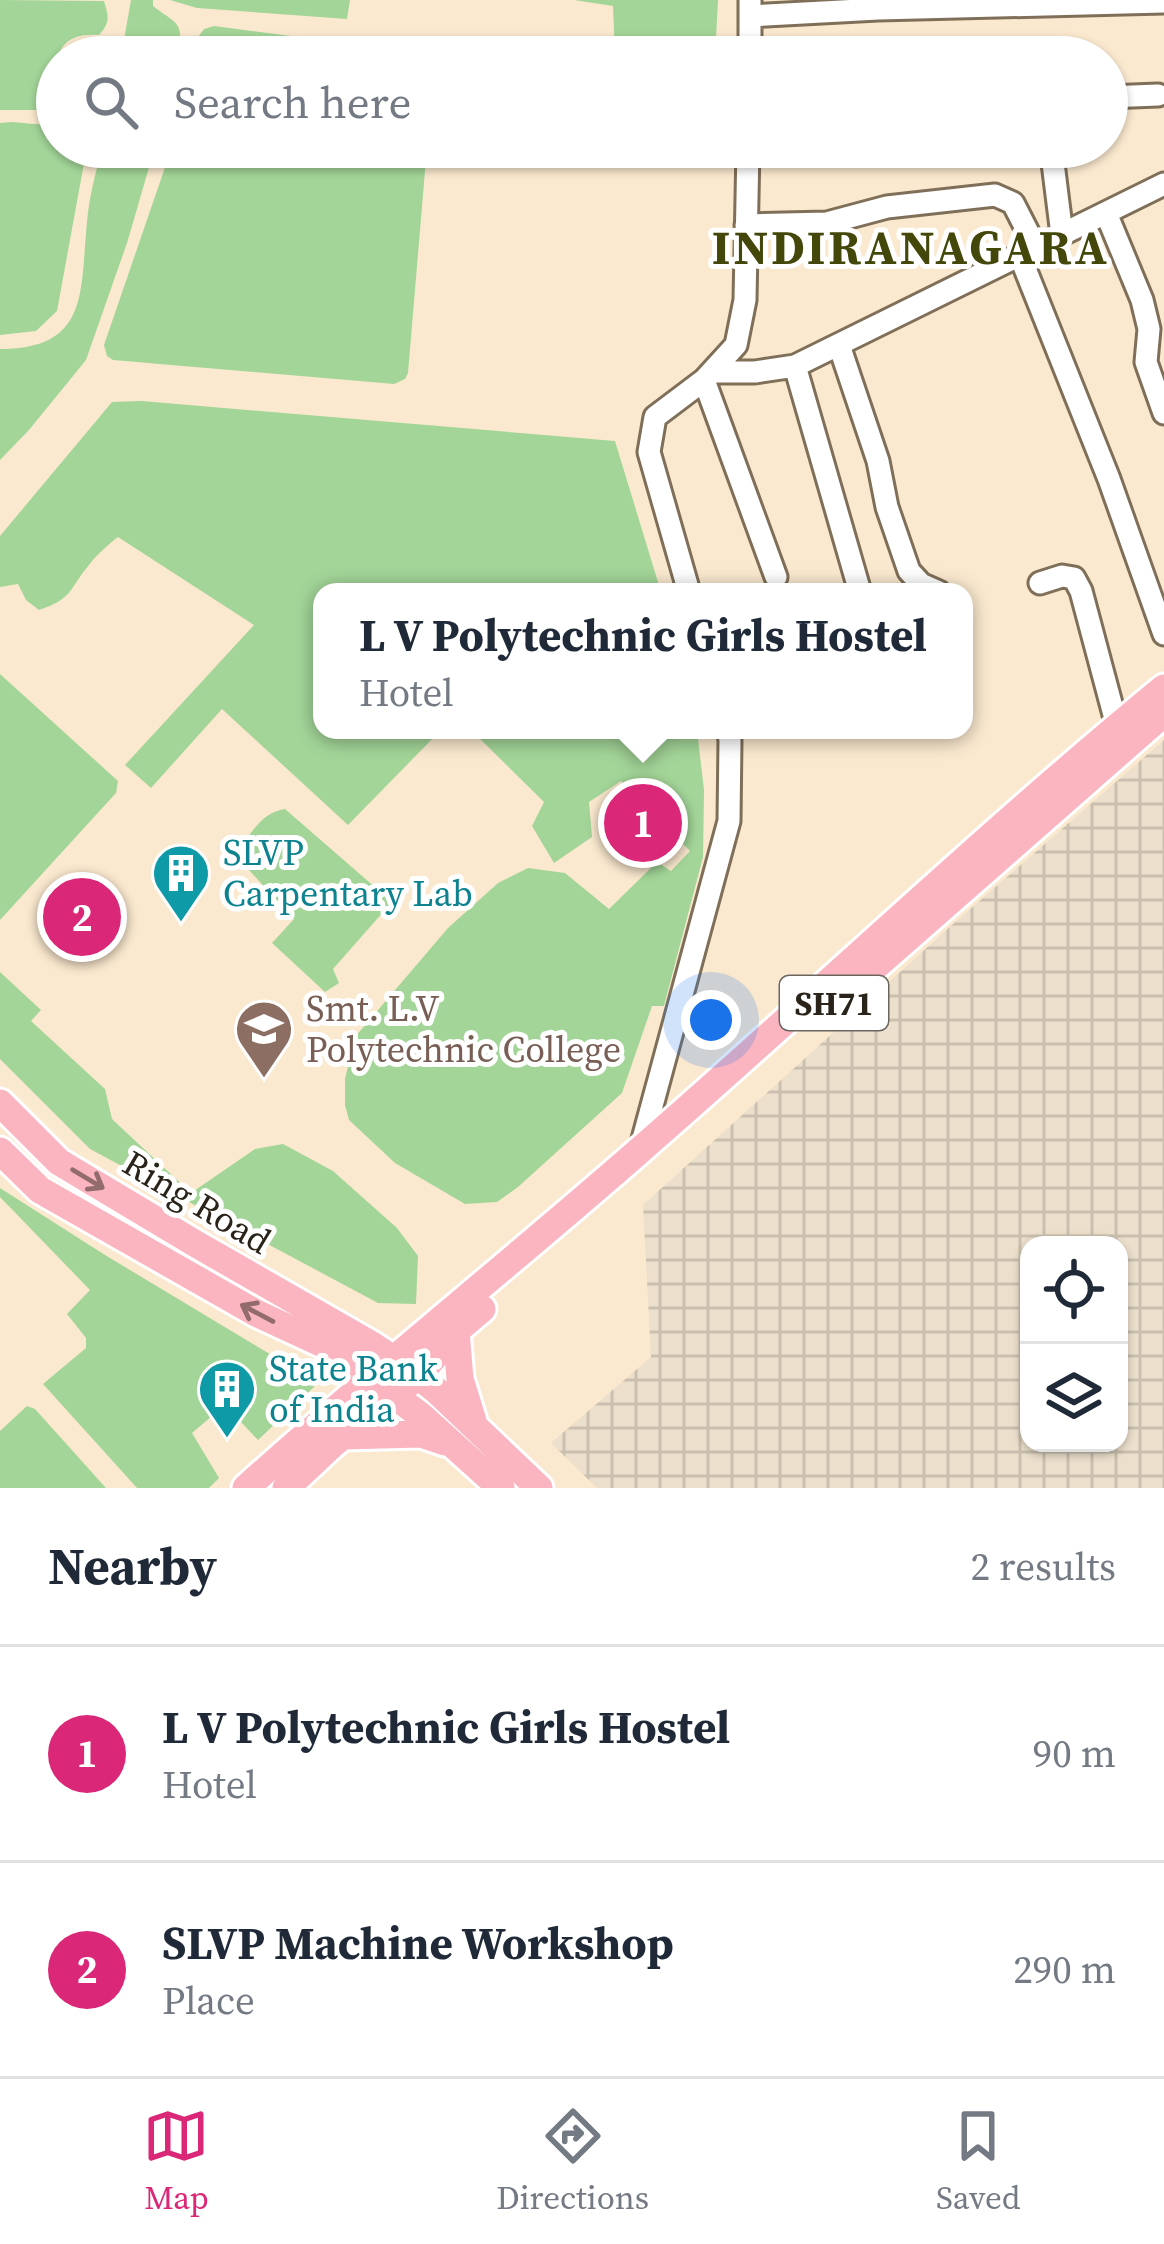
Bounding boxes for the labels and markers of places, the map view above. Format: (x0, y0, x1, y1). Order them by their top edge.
pin: 1 (604, 778, 682, 868)
place label: SLVP Carpentary Lab (223, 828, 473, 918)
building icon: SLVP Carpentary Lab (150, 842, 212, 924)
pin: 2 (43, 872, 121, 962)
place label: Smt. L.V Polytechnic College (306, 984, 621, 1074)
school or university icon: Smt. L.V Polytechnic College (233, 998, 295, 1080)
place label: State Bank of India (269, 1344, 438, 1434)
building icon: State Bank of India (196, 1358, 258, 1440)

